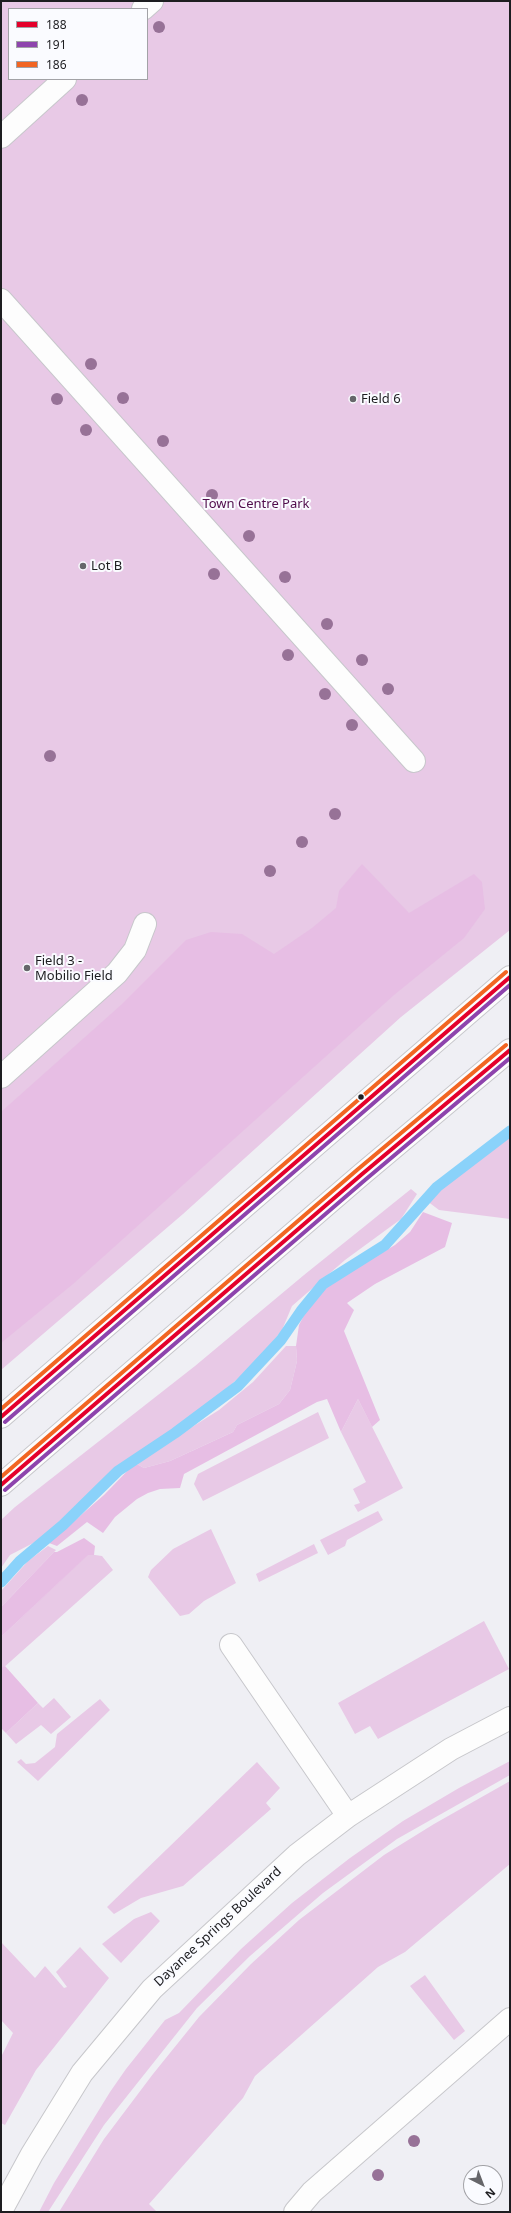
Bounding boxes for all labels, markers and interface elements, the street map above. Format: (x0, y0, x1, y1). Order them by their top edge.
legend (8, 8, 148, 80)
text: 188 (46, 16, 67, 33)
text: 191 (46, 36, 67, 53)
text: 186 (46, 56, 67, 73)
place label: Field 6 (361, 391, 401, 407)
marker: Field 6 (348, 394, 358, 404)
park label: Town Centre Park (202, 496, 310, 512)
place label: Lot B (91, 558, 122, 574)
marker: Lot B (78, 561, 88, 571)
place label: Field 3 - Mobilio Field (35, 953, 113, 984)
marker: Field 3 - Mobilio Field (22, 963, 32, 973)
unlabelled marker (356, 1092, 366, 1102)
street label: Dayanee Springs Boulevard (151, 1864, 285, 1990)
north arrow (463, 2165, 503, 2205)
text: N (482, 2185, 499, 2202)

